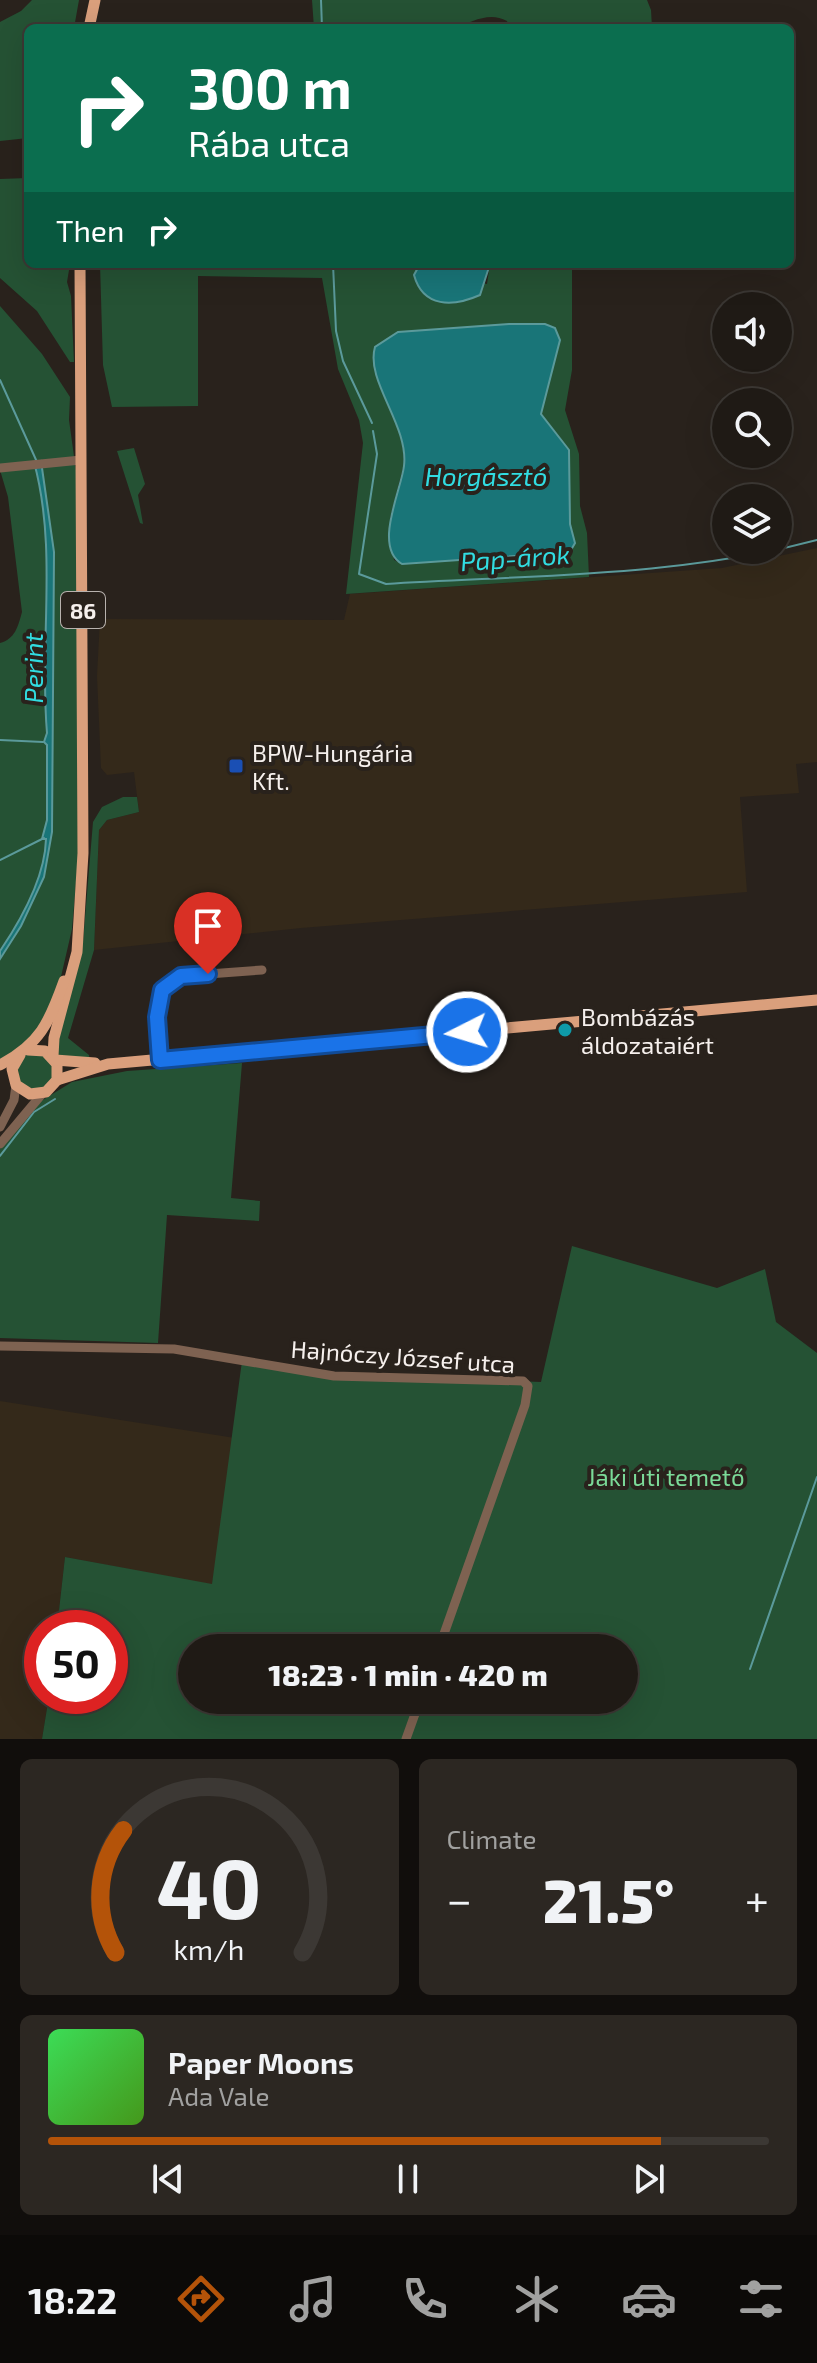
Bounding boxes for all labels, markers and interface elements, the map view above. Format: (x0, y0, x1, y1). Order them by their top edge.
text: 300 m (188, 53, 352, 120)
icon: right (56, 56, 160, 160)
text: Rába utca (188, 121, 350, 164)
icon: right (140, 208, 184, 252)
text: Then (56, 212, 124, 248)
map controls (712, 292, 792, 564)
button: sound (712, 292, 792, 372)
button: search (712, 388, 792, 468)
water label: Horgásztó (425, 460, 547, 491)
button: layers (712, 484, 792, 564)
water label: Pap-árok (459, 538, 571, 576)
road number: 86 (61, 592, 105, 628)
water label: Perint (17, 632, 48, 703)
place label: BPW-Hungária Kft. (252, 738, 413, 795)
marker: BPW-Hungária Kft. (227, 757, 245, 775)
pin (174, 892, 242, 974)
icon: arrive (186, 904, 230, 948)
position arrow (425, 990, 509, 1074)
place label: Bombázás áldozataiért (581, 1002, 714, 1059)
marker: Bombázás áldozataiért (556, 1021, 574, 1039)
street label: Hajnóczy József utca (290, 1334, 516, 1378)
park label: Jáki úti temető (587, 1462, 745, 1491)
speed limit sign: 50 (24, 1610, 128, 1714)
text: 18:23 · 1 min · 420 m (268, 1656, 548, 1692)
text: Climate (447, 1823, 536, 1854)
text: 40 (157, 1836, 262, 1936)
text: 21.5° (543, 1863, 674, 1935)
text: − (447, 1872, 472, 1925)
text: + (745, 1872, 769, 1925)
text: km/h (174, 1931, 245, 1966)
text: Paper Moons (168, 2044, 354, 2080)
text: Ada Vale (168, 2080, 270, 2111)
icon: previous (146, 2157, 190, 2201)
icon: pause (386, 2157, 430, 2201)
icon: next (627, 2157, 671, 2201)
icon: directions (173, 2271, 229, 2327)
icon: music (285, 2271, 341, 2327)
icon: phone (397, 2271, 453, 2327)
icon: climate (509, 2271, 565, 2327)
icon: car (621, 2271, 677, 2327)
icon: filters (733, 2271, 789, 2327)
text: 18:22 (28, 2278, 117, 2321)

